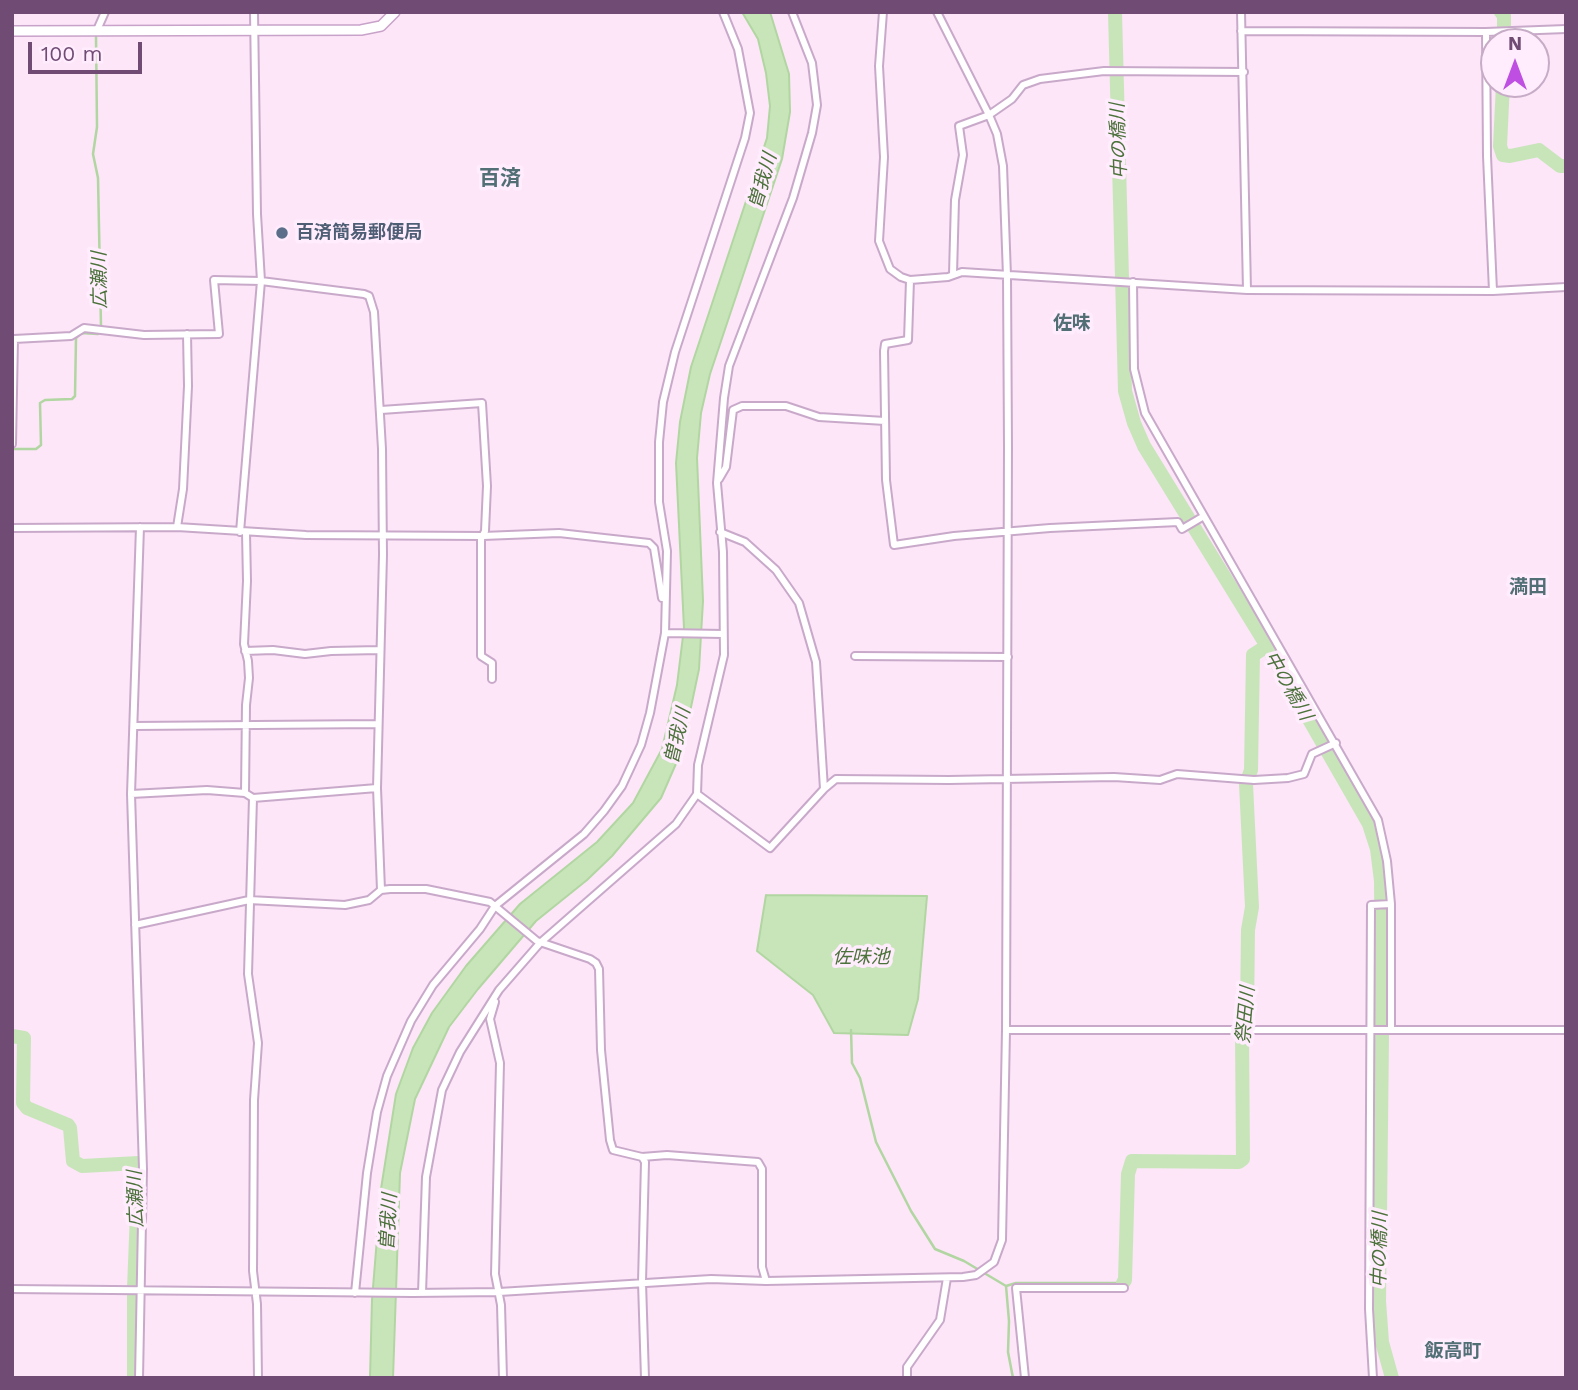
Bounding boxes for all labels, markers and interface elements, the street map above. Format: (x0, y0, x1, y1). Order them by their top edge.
scale bar (32, 28, 145, 72)
north arrow (1480, 28, 1550, 98)
text: N (1508, 32, 1522, 55)
text: 100 m (41, 41, 103, 66)
water label: 中の橋川 (1106, 103, 1132, 179)
water label: 曽我川 (744, 150, 782, 212)
district label: 百済 (479, 166, 521, 192)
place label: 百済簡易郵便局 (296, 222, 422, 244)
marker: 百済簡易郵便局 (274, 225, 290, 241)
water label: 広瀬川 (88, 251, 112, 309)
district label: 佐味 (1053, 312, 1091, 334)
district label: 満田 (1509, 576, 1547, 598)
water label: 中の橋川 (1259, 647, 1317, 725)
water label: 曽我川 (660, 706, 696, 766)
water label: 佐味池 (833, 946, 889, 968)
water label: 祭田川 (1232, 986, 1260, 1044)
water label: 広瀬川 (124, 1170, 148, 1228)
water label: 曽我川 (376, 1193, 402, 1251)
water label: 中の橋川 (1368, 1212, 1392, 1288)
district label: 飯高町 (1425, 1340, 1481, 1362)

